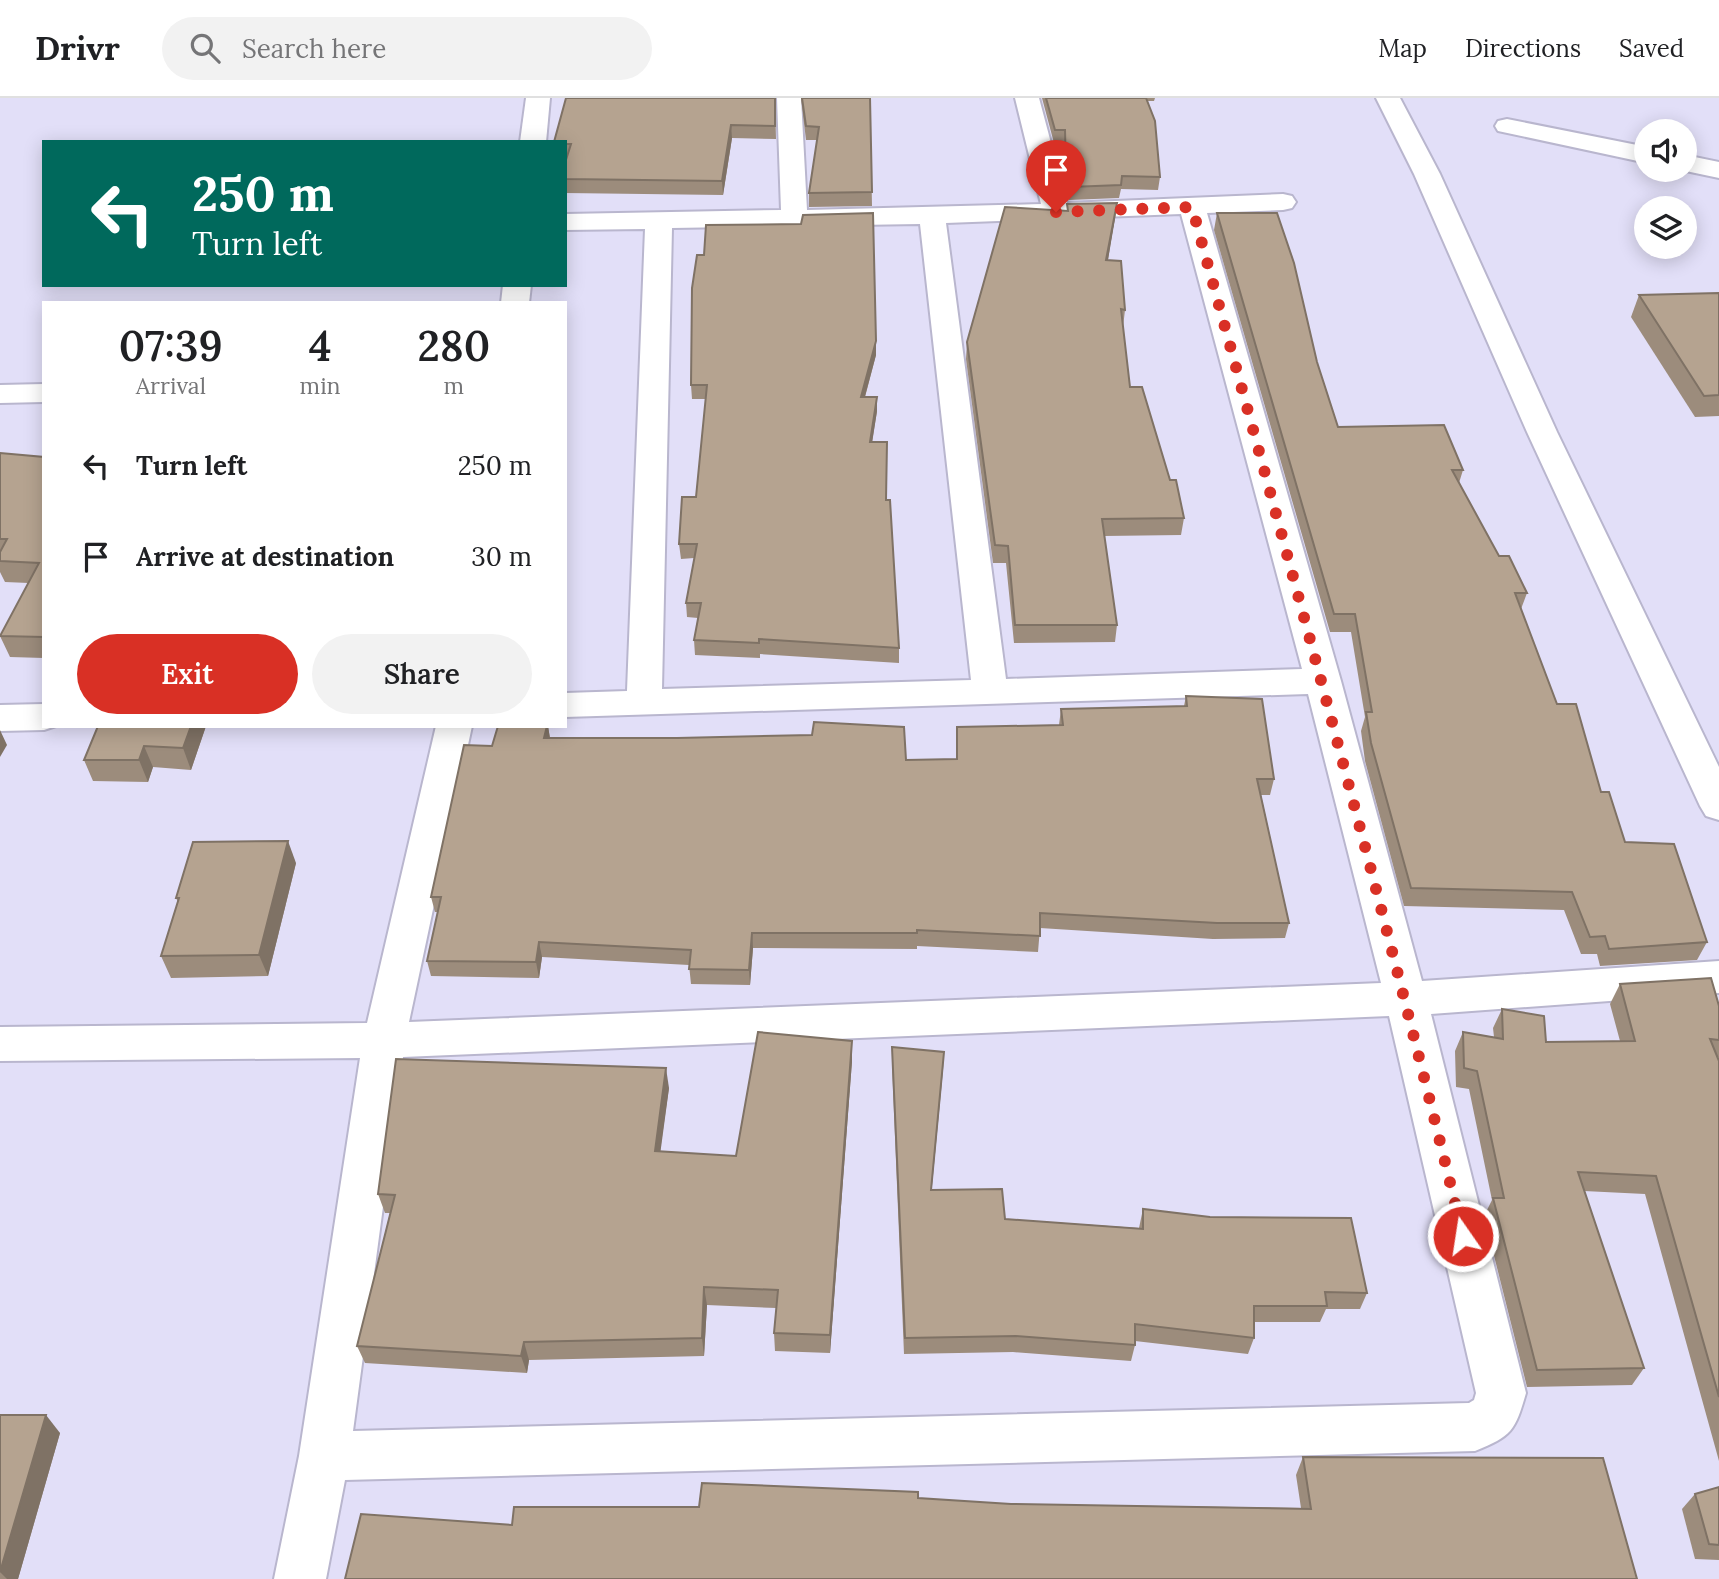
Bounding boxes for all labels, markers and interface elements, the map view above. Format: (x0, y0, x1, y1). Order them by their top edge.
search box (162, 17, 652, 80)
text: Drivr (35, 27, 120, 69)
icon: search (186, 29, 224, 67)
text: Search here (242, 32, 386, 65)
text: Map (1378, 33, 1427, 64)
text: Directions (1465, 33, 1581, 64)
text: Saved (1619, 33, 1684, 64)
map controls (1634, 119, 1697, 259)
button: sound (1634, 119, 1697, 182)
pin (1026, 140, 1086, 212)
icon: arrive (1037, 151, 1075, 189)
text: 250 m (192, 162, 334, 224)
icon: left (77, 168, 168, 259)
button: layers (1634, 196, 1697, 259)
text: Turn left (192, 223, 322, 264)
text: 07:39 (119, 319, 223, 373)
text: 4 (309, 319, 332, 373)
text: 280 (417, 319, 490, 373)
text: Arrival (136, 371, 206, 400)
text: min (300, 371, 341, 400)
text: m (444, 371, 464, 400)
icon: left (77, 447, 115, 485)
text: Turn left (136, 449, 247, 482)
text: 250 m (458, 449, 532, 482)
icon: arrive (77, 538, 115, 576)
text: Arrive at destination (136, 540, 394, 573)
text: 30 m (471, 540, 532, 573)
button: Exit (77, 634, 298, 714)
button: Share (312, 634, 532, 714)
position arrow (1426, 1199, 1500, 1273)

